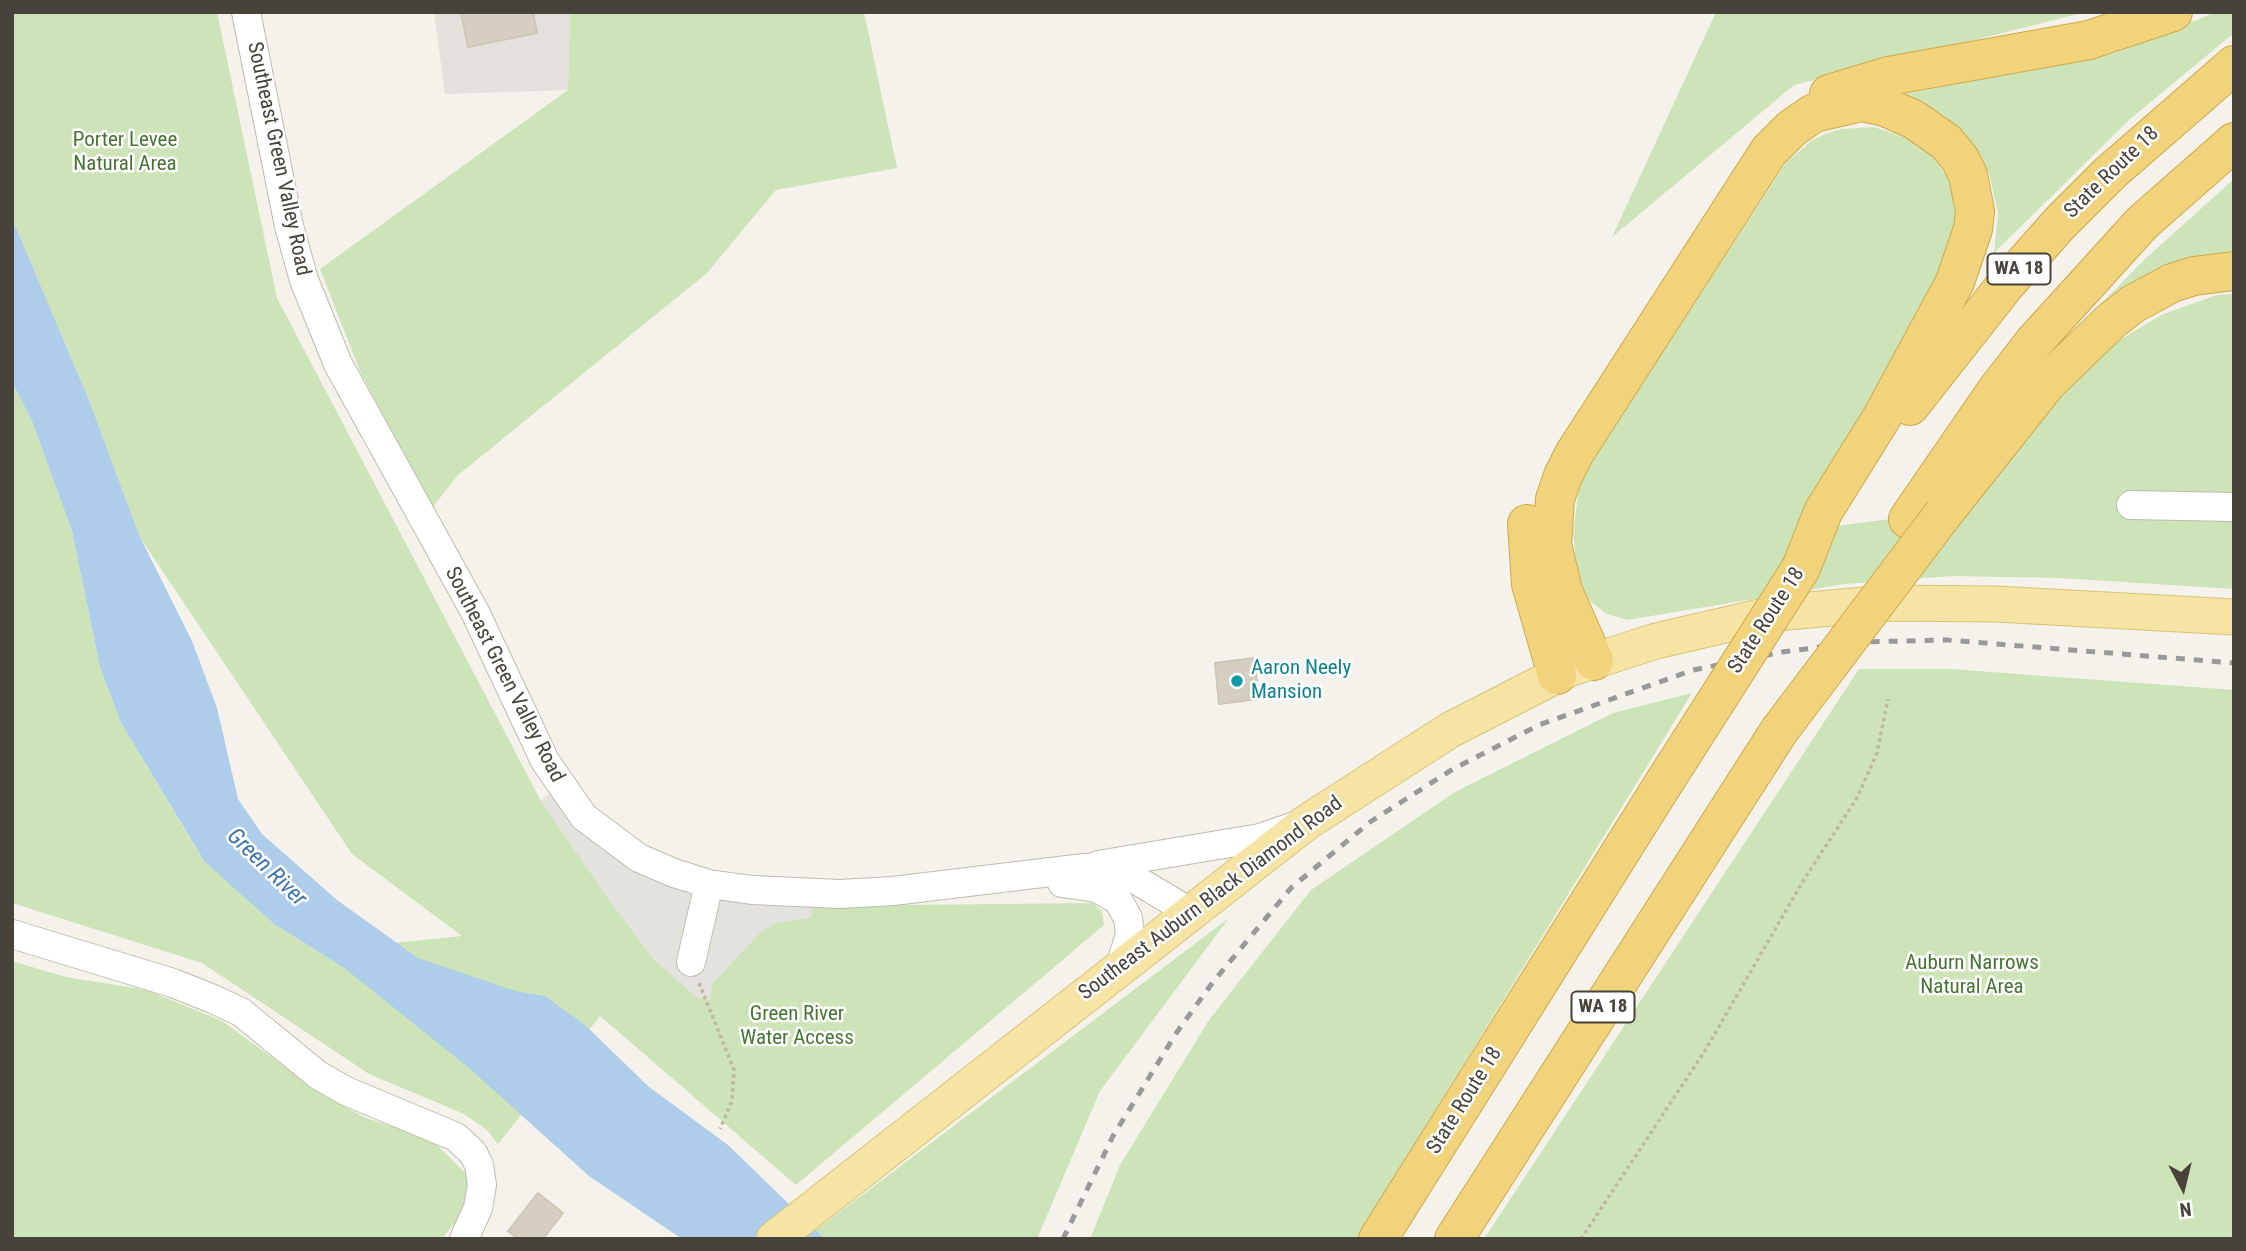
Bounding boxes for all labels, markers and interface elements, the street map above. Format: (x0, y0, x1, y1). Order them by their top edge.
street label: Southeast Green Valley Road (241, 40, 315, 278)
street label: State Route 18 (2060, 122, 2164, 224)
park label: Porter Levee Natural Area (73, 128, 177, 178)
road number: WA 18 (1988, 254, 2050, 284)
street label: Southeast Green Valley Road (439, 563, 569, 787)
street label: State Route 18 (1723, 563, 1811, 679)
place label: Aaron Neely Mansion (1251, 656, 1351, 706)
marker: Aaron Neely Mansion (1229, 673, 1245, 689)
street label: Southeast Auburn Black Diamond Road (1074, 792, 1348, 1006)
water label: Green River (220, 823, 312, 913)
park label: Auburn Narrows Natural Area (1905, 951, 2039, 1001)
road number: WA 18 (1572, 992, 1634, 1023)
park label: Green River Water Access (740, 1002, 854, 1052)
street label: State Route 18 (1422, 1043, 1508, 1159)
north arrow (2148, 1153, 2218, 1223)
text: N (2178, 1197, 2193, 1221)

